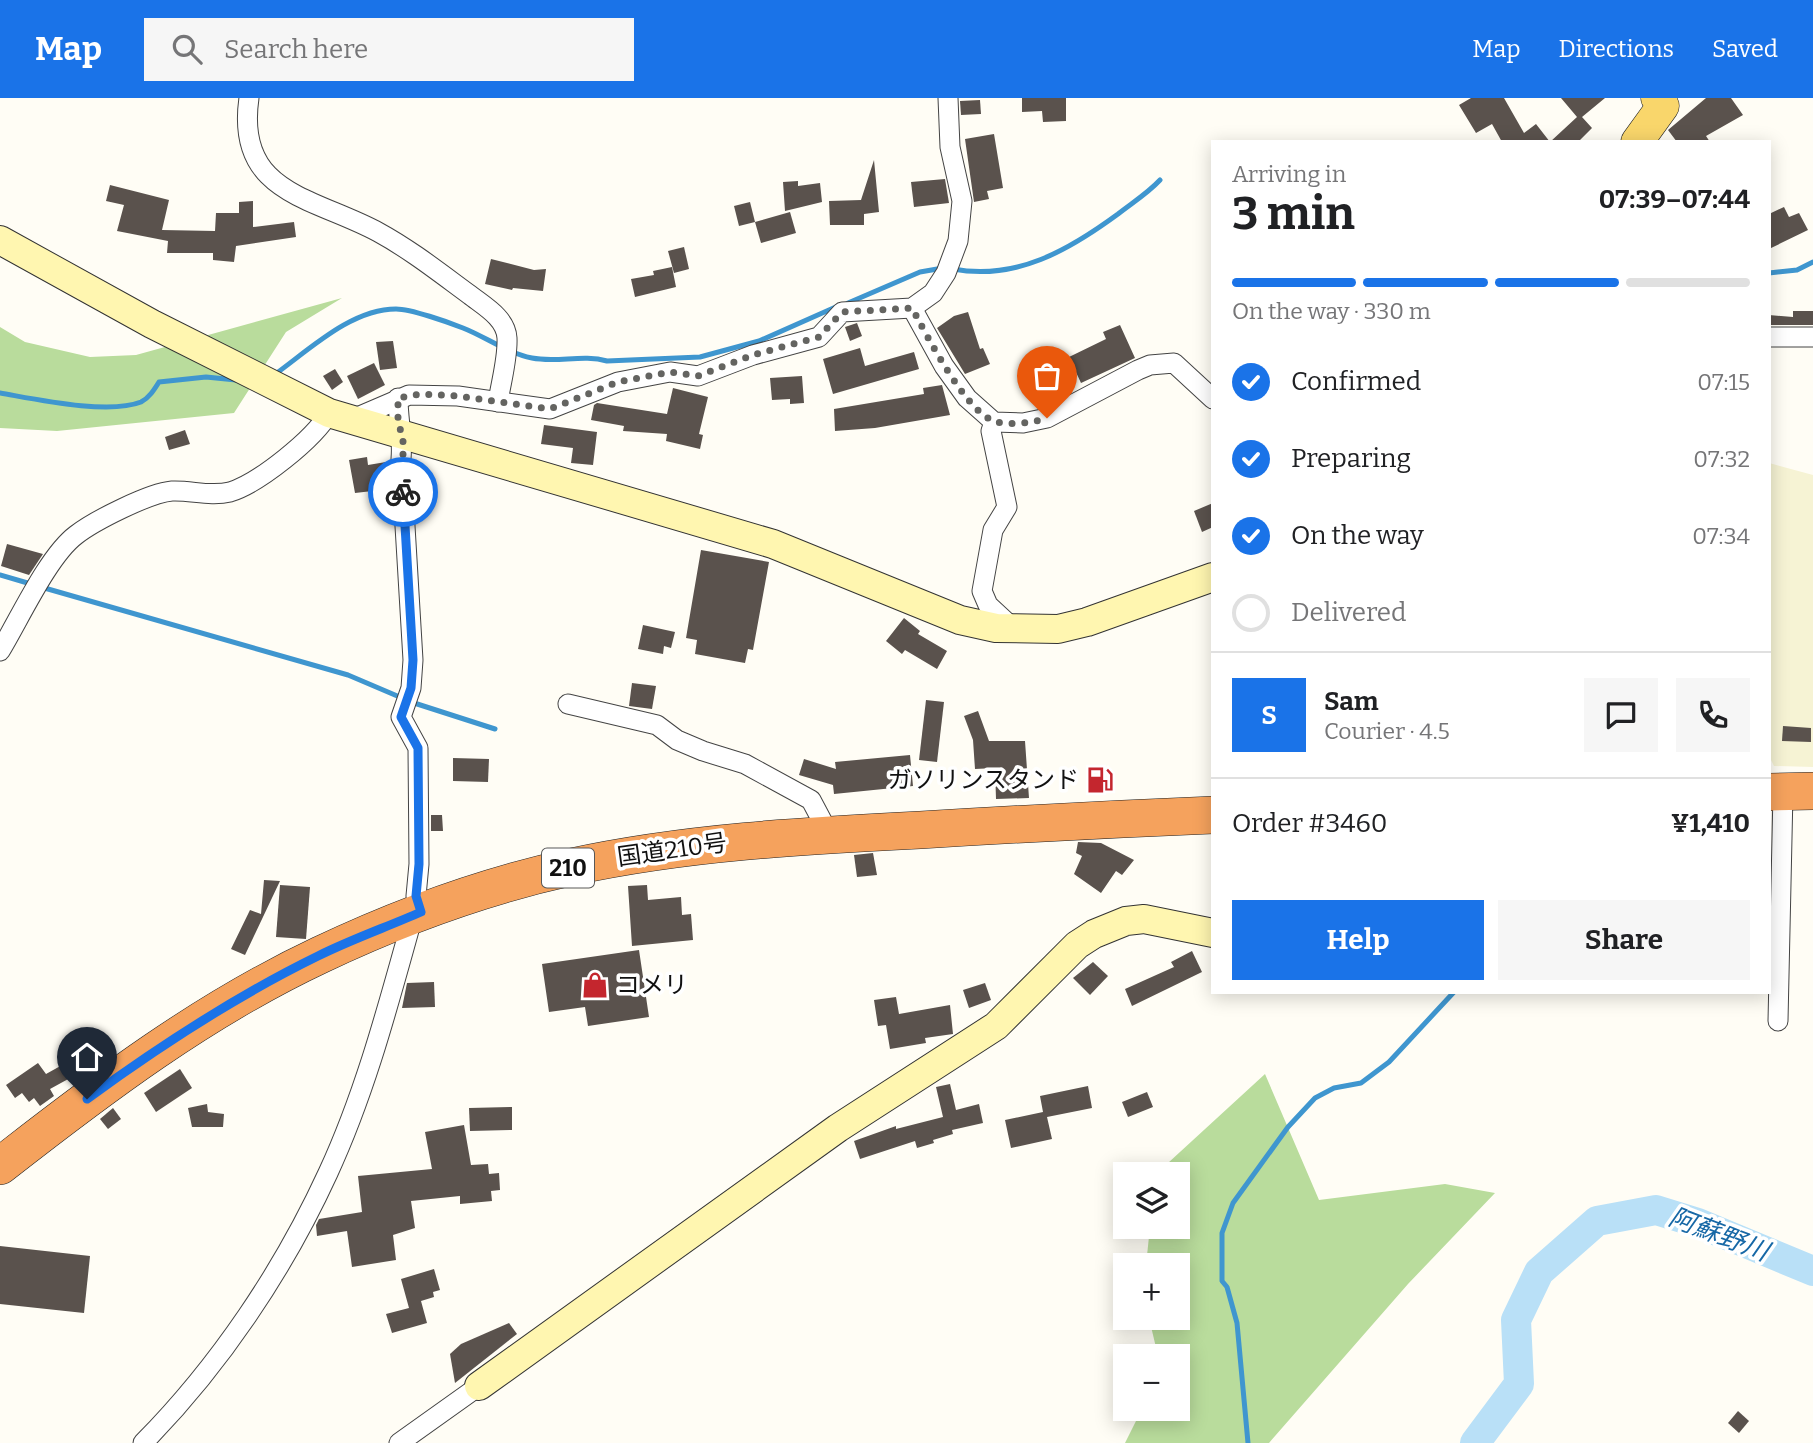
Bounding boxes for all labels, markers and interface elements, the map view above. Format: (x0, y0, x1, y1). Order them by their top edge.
search box (144, 18, 634, 81)
text: Map (35, 29, 102, 69)
icon: search (168, 30, 206, 68)
text: Search here (224, 34, 368, 65)
text: Map (1472, 35, 1521, 63)
text: Directions (1559, 35, 1674, 63)
text: Saved (1712, 35, 1778, 63)
text: Arriving in (1232, 160, 1346, 188)
text: 07:39–07:44 (1599, 184, 1750, 215)
text: 3 min (1232, 186, 1355, 241)
text: On the way · 330 m (1232, 297, 1431, 325)
pin (1017, 346, 1077, 418)
icon: bag (1028, 357, 1066, 395)
icon: check (1232, 363, 1270, 401)
text: Confirmed (1291, 366, 1421, 397)
text: 07:15 (1697, 368, 1750, 396)
icon: check (1232, 440, 1270, 478)
text: Preparing (1291, 443, 1411, 474)
text: 07:32 (1693, 445, 1750, 473)
courier (368, 457, 438, 527)
icon: bike (384, 473, 422, 511)
icon: check (1232, 517, 1270, 555)
text: On the way (1291, 520, 1424, 551)
text: 07:34 (1692, 522, 1750, 550)
text: Delivered (1291, 597, 1406, 628)
button: chat (1584, 678, 1658, 752)
button: phone (1676, 678, 1750, 752)
text: Sam (1324, 686, 1379, 717)
text: S (1261, 700, 1277, 731)
text: Courier · 4.5 (1324, 717, 1450, 745)
fuel station icon: ガソリンスタンド (1085, 765, 1115, 795)
place label: ガソリンスタンド (887, 766, 1079, 794)
text: Order #3460 (1232, 808, 1387, 839)
text: ¥1,410 (1671, 808, 1750, 839)
street label: 国道210号 (615, 828, 729, 872)
road number: 210 (542, 848, 594, 888)
button: Help (1232, 900, 1484, 980)
button: Share (1498, 900, 1750, 980)
shop icon: コメリ (580, 970, 610, 1000)
place label: コメリ (616, 971, 688, 999)
pin (57, 1027, 117, 1099)
icon: home (68, 1038, 106, 1076)
map controls (1113, 1162, 1190, 1421)
button: layers (1113, 1162, 1190, 1239)
water label: 阿蘇野川 (1665, 1201, 1776, 1269)
button: + (1113, 1253, 1190, 1330)
button: − (1113, 1344, 1190, 1421)

